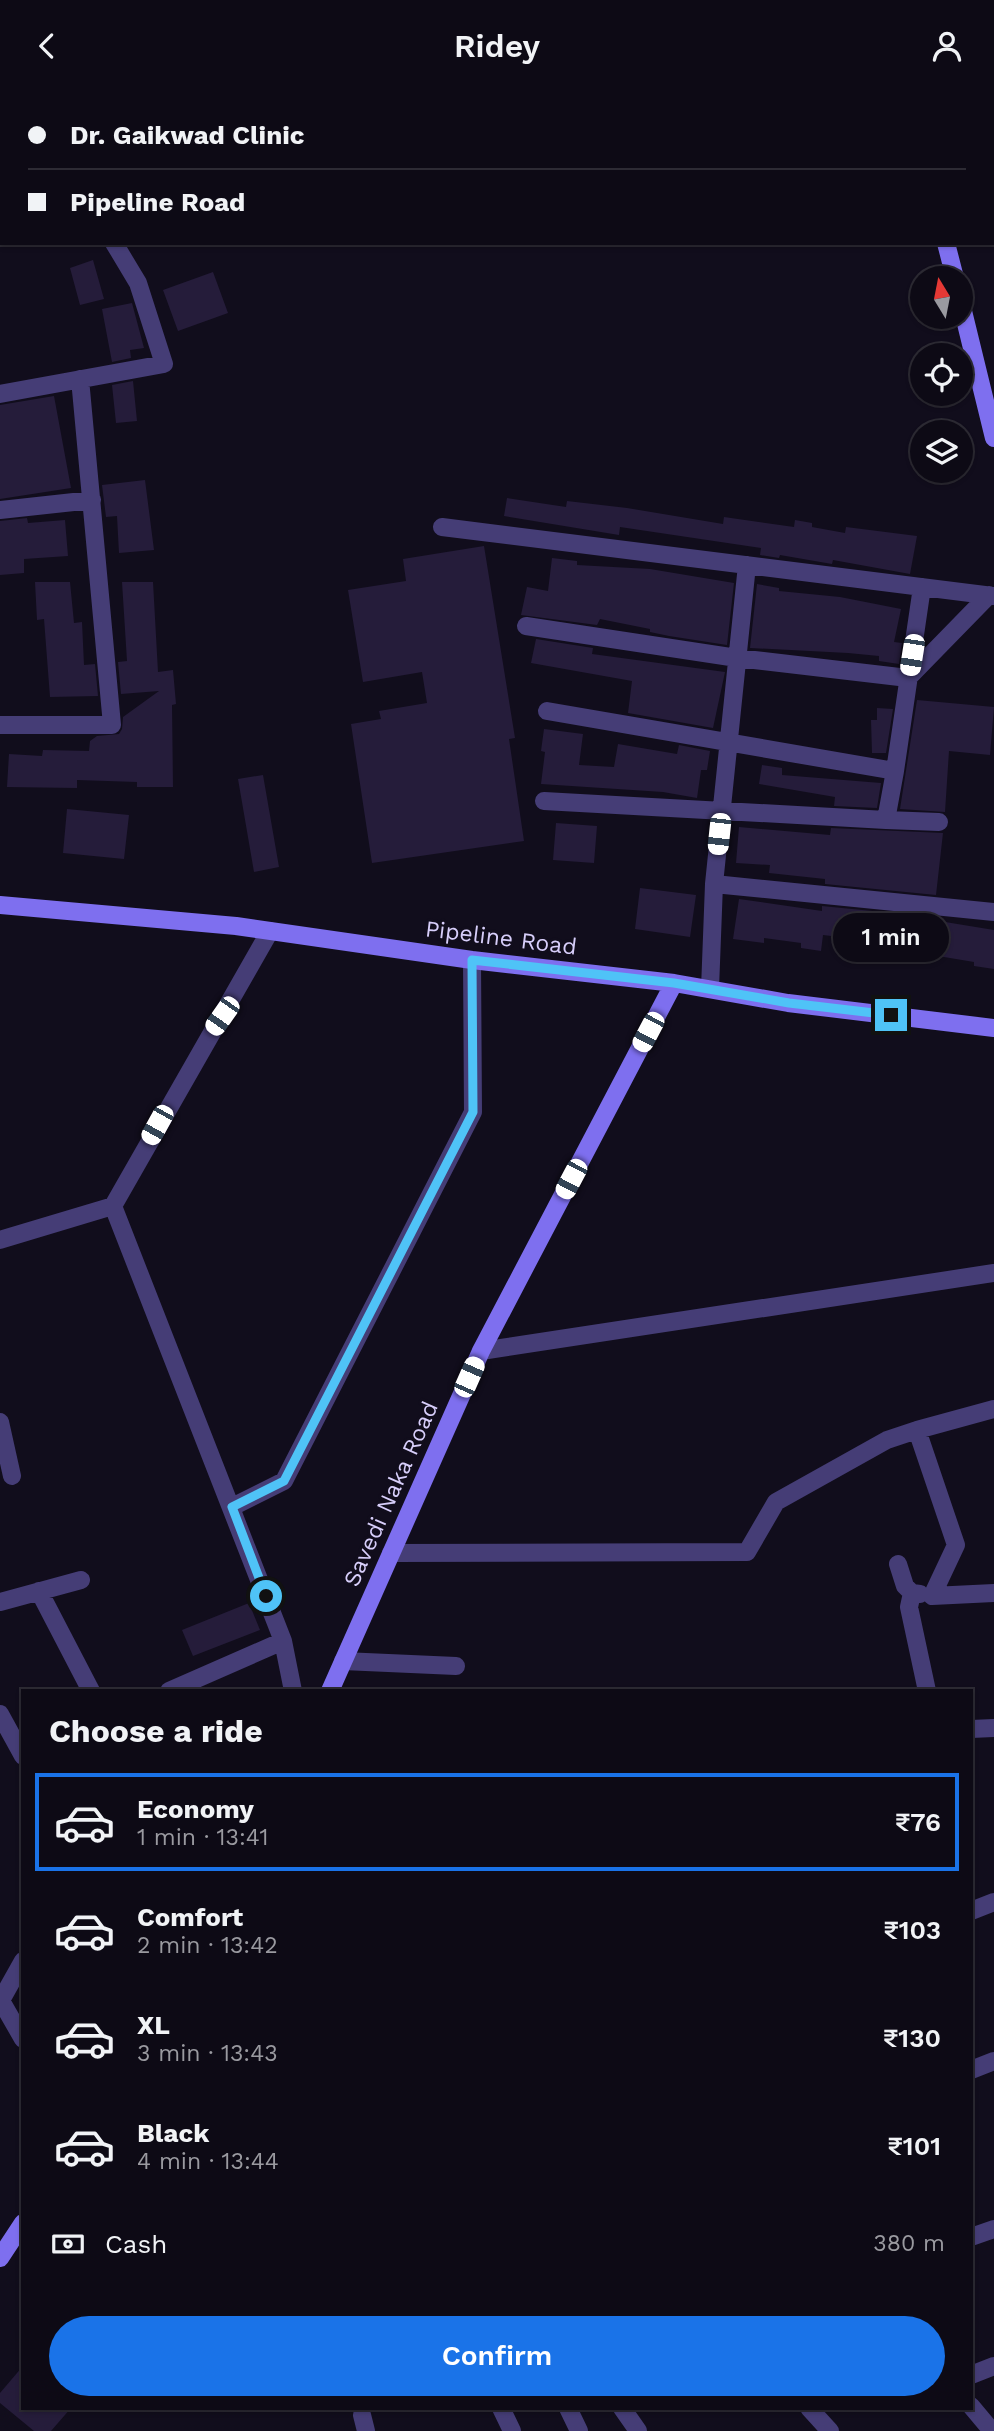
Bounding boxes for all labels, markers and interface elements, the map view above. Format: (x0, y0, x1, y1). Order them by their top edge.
icon: back (28, 27, 66, 65)
text: Ridey (454, 27, 540, 65)
icon: person (928, 27, 966, 65)
text: Dr. Gaikwad Clinic (70, 120, 305, 150)
text: Pipeline Road (70, 187, 245, 217)
north arrow (910, 266, 973, 329)
map controls (910, 266, 973, 483)
button: locate (910, 343, 973, 406)
button: layers (910, 420, 973, 483)
car (899, 633, 926, 677)
car (707, 812, 732, 856)
callout: 1 min (833, 913, 949, 963)
street label: Pipeline Road (424, 915, 578, 961)
text: 1 min (861, 924, 921, 951)
car (202, 993, 243, 1039)
route end (875, 999, 907, 1031)
car (629, 1009, 668, 1055)
car (138, 1102, 177, 1148)
car (552, 1156, 591, 1202)
car (451, 1354, 488, 1400)
street label: Savedi Naka Road (338, 1397, 444, 1591)
route start (250, 1580, 282, 1612)
text: Choose a ride (49, 1712, 263, 1750)
icon: car (53, 1791, 116, 1854)
text: Economy (137, 1794, 254, 1824)
text: ₹76 (895, 1807, 941, 1837)
text: 1 min · 13:41 (137, 1824, 268, 1851)
icon: car (53, 1899, 116, 1962)
text: Comfort (137, 1902, 243, 1932)
text: ₹103 (883, 1915, 941, 1945)
text: 2 min · 13:42 (137, 1932, 278, 1959)
icon: car (53, 2007, 116, 2070)
text: XL (137, 2010, 170, 2040)
text: ₹130 (883, 2023, 941, 2053)
text: 3 min · 13:43 (137, 2040, 278, 2067)
icon: car (53, 2115, 116, 2178)
text: Black (137, 2118, 209, 2148)
text: ₹101 (888, 2131, 941, 2161)
text: 4 min · 13:44 (137, 2148, 279, 2175)
icon: cash (49, 2225, 87, 2263)
text: Cash (105, 2229, 167, 2259)
text: 380 m (873, 2230, 945, 2257)
button: Confirm (49, 2316, 945, 2396)

